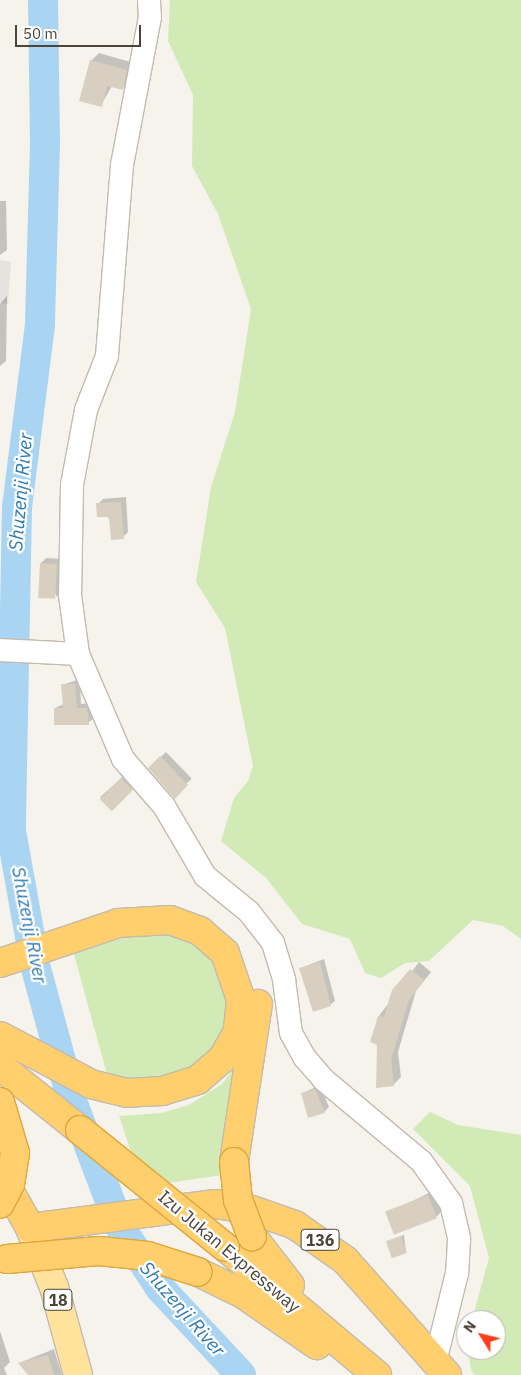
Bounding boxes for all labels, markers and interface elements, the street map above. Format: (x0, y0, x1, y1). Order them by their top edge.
scale bar (18, 15, 144, 47)
text: 50 m (23, 24, 58, 43)
water label: Shuzenji River (4, 432, 38, 552)
water label: Shuzenji River (7, 865, 51, 985)
street label: Izu Jukan Expressway (154, 1186, 304, 1318)
road number: 136 (300, 1226, 340, 1254)
water label: Shuzenji River (135, 1257, 229, 1361)
road number: 18 (43, 1286, 73, 1314)
north arrow (456, 1310, 506, 1360)
text: N (459, 1317, 480, 1336)

